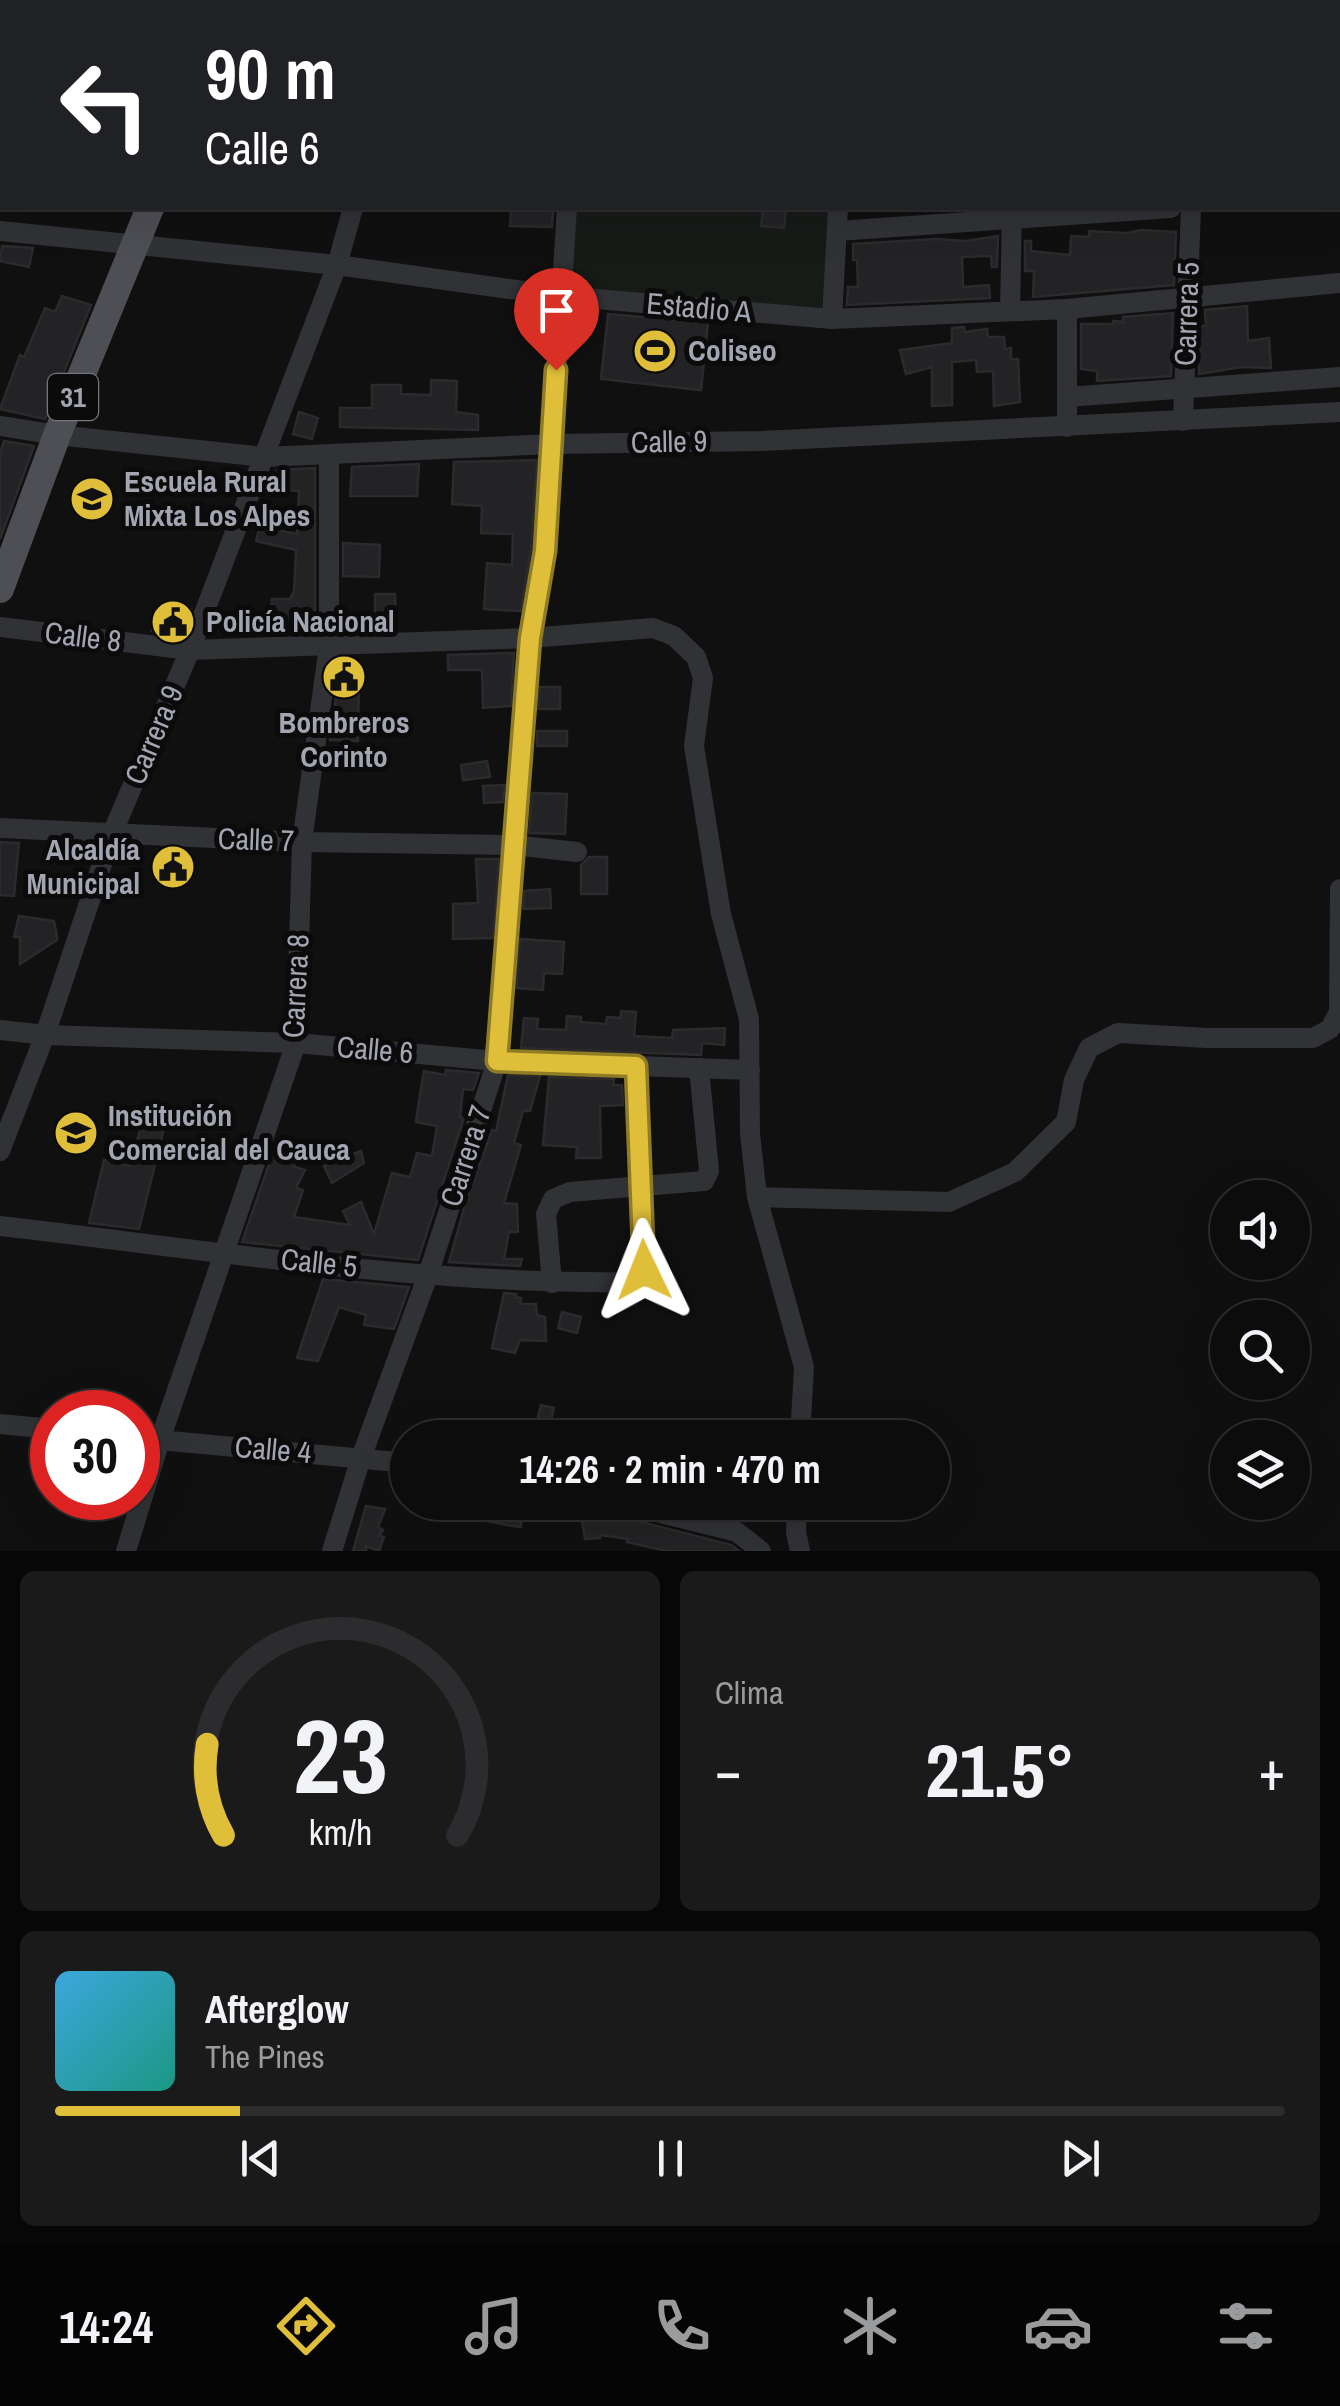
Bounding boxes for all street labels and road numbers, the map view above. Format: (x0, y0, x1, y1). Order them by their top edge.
street label: Carrera 5 (1164, 261, 1208, 367)
street label: Estadio A (645, 282, 754, 332)
road number: 31 (48, 374, 98, 420)
street label: Calle 9 (630, 420, 708, 462)
street label: Calle 8 (43, 611, 124, 661)
street label: Carrera 9 (114, 679, 192, 790)
street label: Calle 7 (217, 818, 295, 860)
street label: Carrera 8 (272, 933, 318, 1039)
street label: Calle 6 (335, 1026, 415, 1072)
street label: Carrera 7 (430, 1100, 500, 1211)
street label: Calle 5 (279, 1238, 359, 1286)
street label: Calle 4 (233, 1426, 313, 1472)

